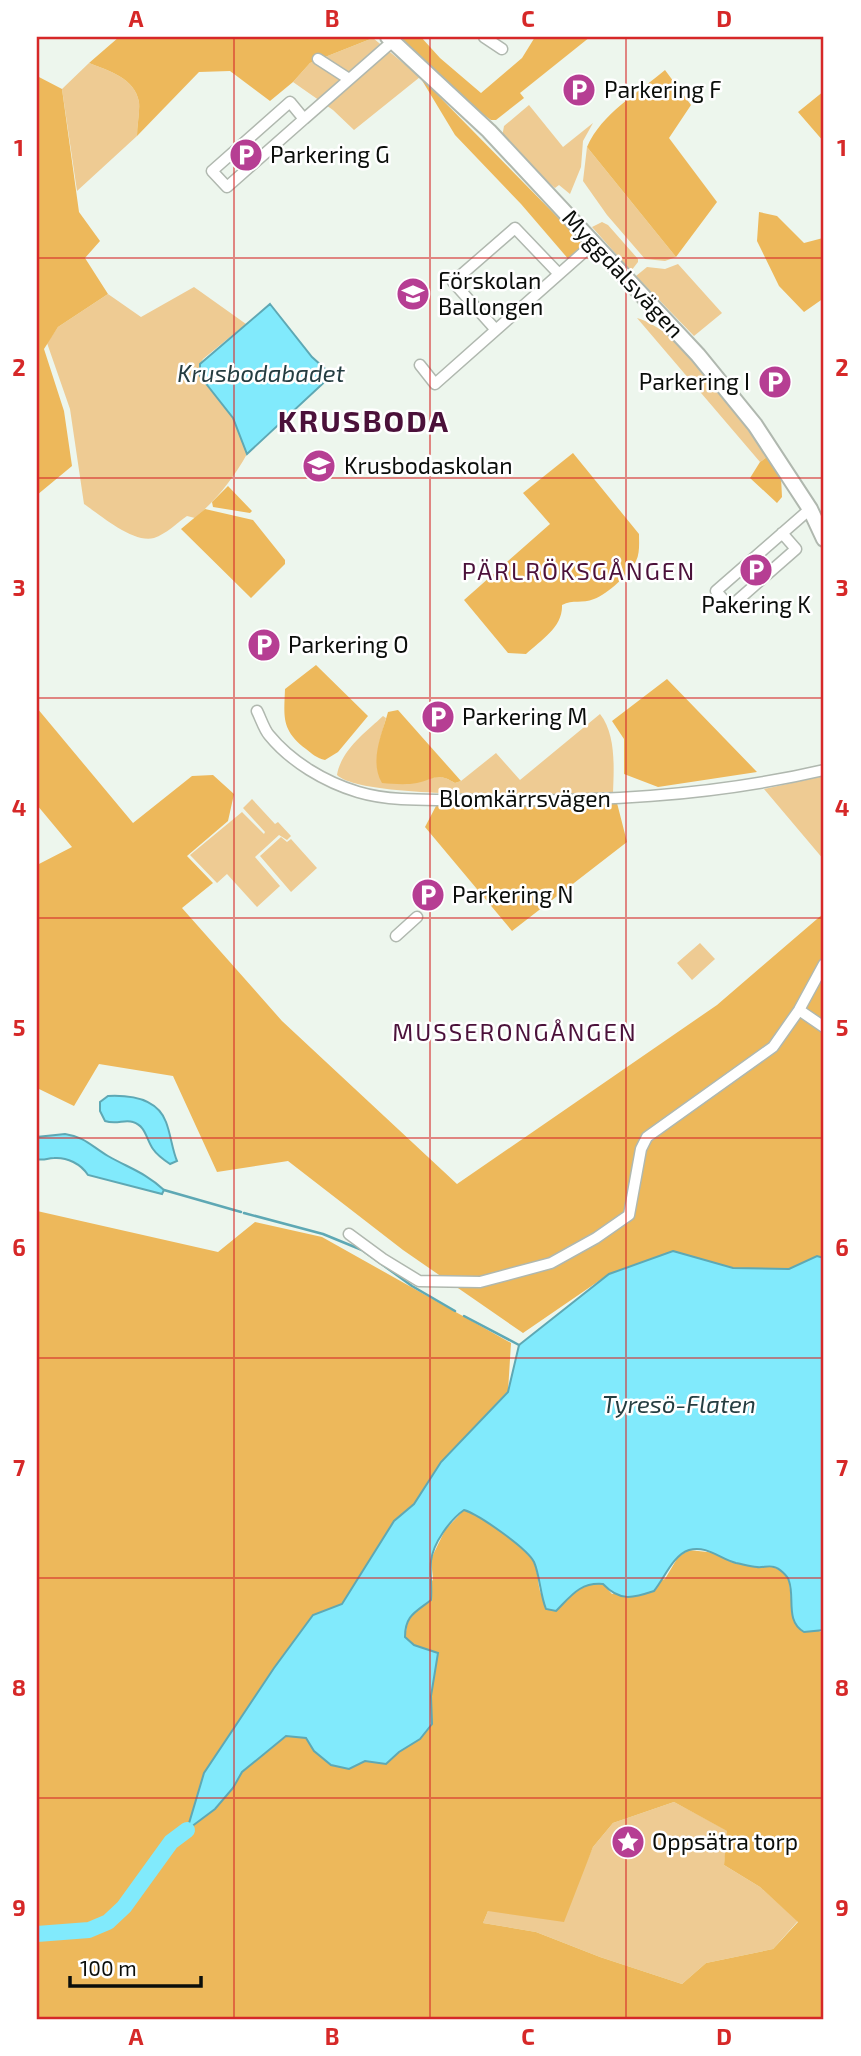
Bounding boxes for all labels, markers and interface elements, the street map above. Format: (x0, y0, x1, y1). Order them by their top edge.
text: A (128, 4, 144, 32)
text: B (325, 4, 339, 32)
text: C (521, 4, 535, 32)
text: D (716, 4, 732, 32)
parking icon: Parkering F (560, 71, 598, 109)
place label: Parkering F (604, 75, 722, 103)
text: 1 (14, 133, 24, 161)
text: 1 (837, 133, 847, 161)
parking icon: Parkering G (227, 136, 265, 174)
place label: Parkering G (270, 140, 390, 168)
street label: Myggdalsvägen (557, 203, 690, 343)
place label: Förskolan Ballongen (438, 266, 543, 320)
school or university icon: Förskolan Ballongen (394, 275, 432, 313)
text: 2 (12, 353, 26, 381)
text: 2 (835, 353, 849, 381)
water label: Krusbodabadet (177, 358, 346, 387)
parking icon: Parkering I (756, 363, 794, 401)
place label: Parkering I (639, 367, 750, 395)
district label: KRUSBODA (278, 402, 450, 438)
school or university icon: Krusbodaskolan (300, 447, 338, 485)
place label: Krusbodaskolan (344, 451, 513, 479)
parking icon: Pakering K (737, 551, 775, 589)
district label: PÄRLRÖKSGÅNGEN (462, 556, 696, 585)
text: 3 (12, 573, 26, 601)
text: 3 (835, 573, 849, 601)
place label: Pakering K (701, 590, 811, 618)
parking icon: Parkering O (245, 626, 283, 664)
place label: Parkering O (288, 630, 409, 658)
parking icon: Parkering M (419, 698, 457, 736)
place label: Parkering M (462, 702, 587, 730)
street label: Blomkärrsvägen (439, 784, 611, 812)
text: 4 (12, 793, 26, 821)
text: 4 (835, 793, 849, 821)
parking icon: Parkering N (409, 876, 447, 914)
place label: Parkering N (452, 880, 574, 908)
text: 5 (13, 1013, 25, 1041)
text: 5 (836, 1013, 848, 1041)
district label: MUSSERONGÅNGEN (392, 1017, 638, 1046)
text: 6 (12, 1233, 26, 1261)
text: 6 (835, 1233, 849, 1261)
water label: Tyresö-Flaten (602, 1389, 756, 1418)
text: 7 (13, 1453, 25, 1481)
text: 7 (836, 1453, 848, 1481)
text: 8 (12, 1673, 26, 1701)
text: 8 (835, 1673, 849, 1701)
place icon: Oppsätra torp (609, 1823, 647, 1861)
place label: Oppsätra torp (652, 1827, 798, 1855)
text: 9 (12, 1893, 26, 1921)
text: 9 (835, 1893, 849, 1921)
scale bar (70, 1944, 201, 1988)
text: 100 m (80, 1955, 137, 1980)
text: A (128, 2022, 144, 2050)
text: B (325, 2022, 339, 2050)
text: C (521, 2022, 535, 2050)
text: D (716, 2022, 732, 2050)

